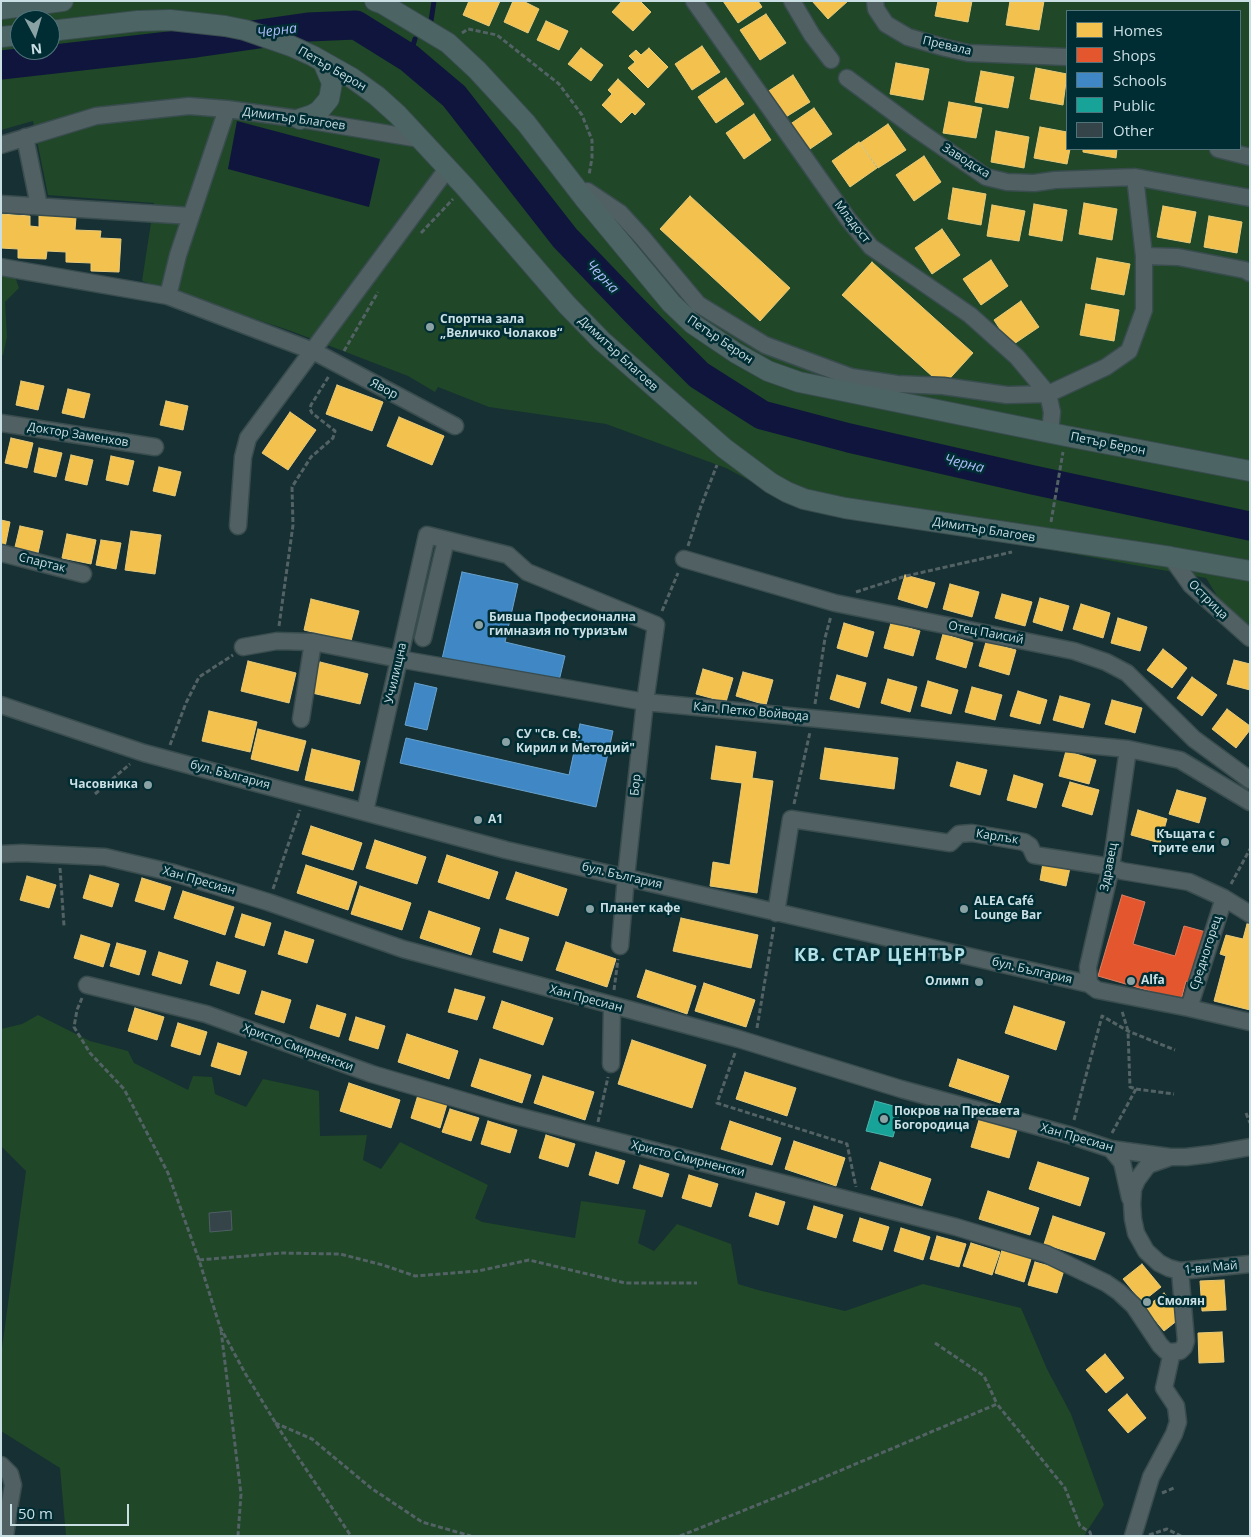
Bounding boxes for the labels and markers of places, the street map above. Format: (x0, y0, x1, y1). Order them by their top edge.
place label: Спортна зала „Величко Чолаков“ (440, 313, 562, 341)
marker: Спортна зала „Величко Чолаков“ (424, 321, 436, 333)
place label: Бивша Професионална гимназия по туризъм (489, 611, 636, 639)
marker: Бивша Професионална гимназия по туризъм (473, 619, 485, 631)
place label: СУ "Св. Св. Кирил и Методий" (516, 728, 635, 756)
marker: СУ "Св. Св. Кирил и Методий" (500, 736, 512, 748)
place label: Часовника (70, 778, 138, 792)
marker: Часовника (142, 779, 154, 791)
place label: A1 (488, 813, 503, 827)
marker: A1 (472, 814, 484, 826)
place label: Къщата с трите ели (1152, 828, 1215, 856)
marker: Къщата с трите ели (1219, 836, 1231, 848)
place label: ALEA Café Lounge Bar (974, 895, 1042, 923)
place label: Планет кафе (600, 902, 680, 916)
marker: Планет кафе (584, 903, 596, 915)
marker: ALEA Café Lounge Bar (958, 903, 970, 915)
place label: Alfa (1141, 974, 1165, 988)
place label: Олимп (925, 975, 969, 989)
marker: Alfa (1125, 975, 1137, 987)
marker: Олимп (973, 976, 985, 988)
place label: Покров на Пресвета Богородица (894, 1105, 1020, 1133)
marker: Покров на Пресвета Богородица (878, 1113, 890, 1125)
place label: Смолян (1157, 1295, 1205, 1309)
marker: Смолян (1141, 1296, 1153, 1308)

